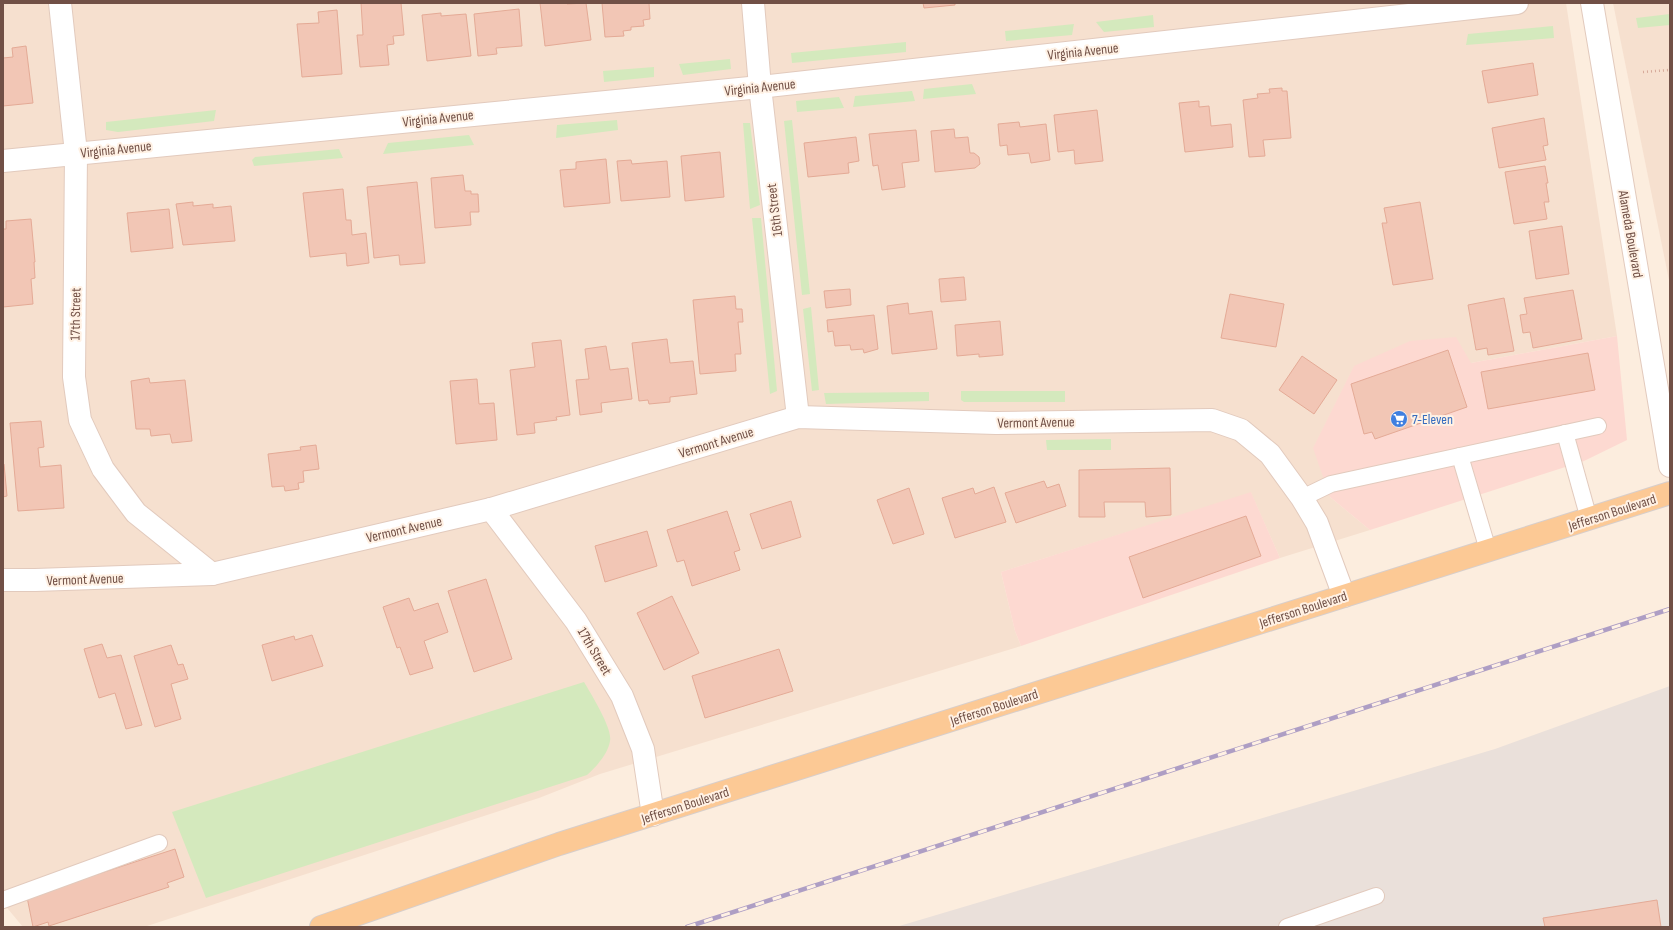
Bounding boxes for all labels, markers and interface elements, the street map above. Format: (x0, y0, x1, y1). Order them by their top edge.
street label: Virginia Avenue (1047, 39, 1119, 64)
street label: Virginia Avenue (724, 75, 796, 100)
street label: Virginia Avenue (402, 106, 474, 131)
street label: Virginia Avenue (80, 137, 152, 162)
street label: 16th Street (763, 183, 786, 237)
street label: Alameda Boulevard (1614, 188, 1647, 279)
street label: 17th Street (67, 288, 84, 340)
supermarket icon: 7-Eleven (1389, 409, 1409, 429)
place label: 7-Eleven (1412, 411, 1453, 428)
street label: Vermont Avenue (997, 413, 1075, 432)
street label: Vermont Avenue (677, 423, 756, 462)
street label: Jefferson Boulevard (1565, 490, 1658, 535)
street label: Vermont Avenue (365, 513, 444, 546)
street label: Vermont Avenue (46, 570, 124, 589)
street label: Jefferson Boulevard (1256, 587, 1349, 632)
street label: 17th Street (574, 624, 615, 678)
street label: Jefferson Boulevard (947, 685, 1040, 730)
street label: Jefferson Boulevard (638, 783, 731, 828)

